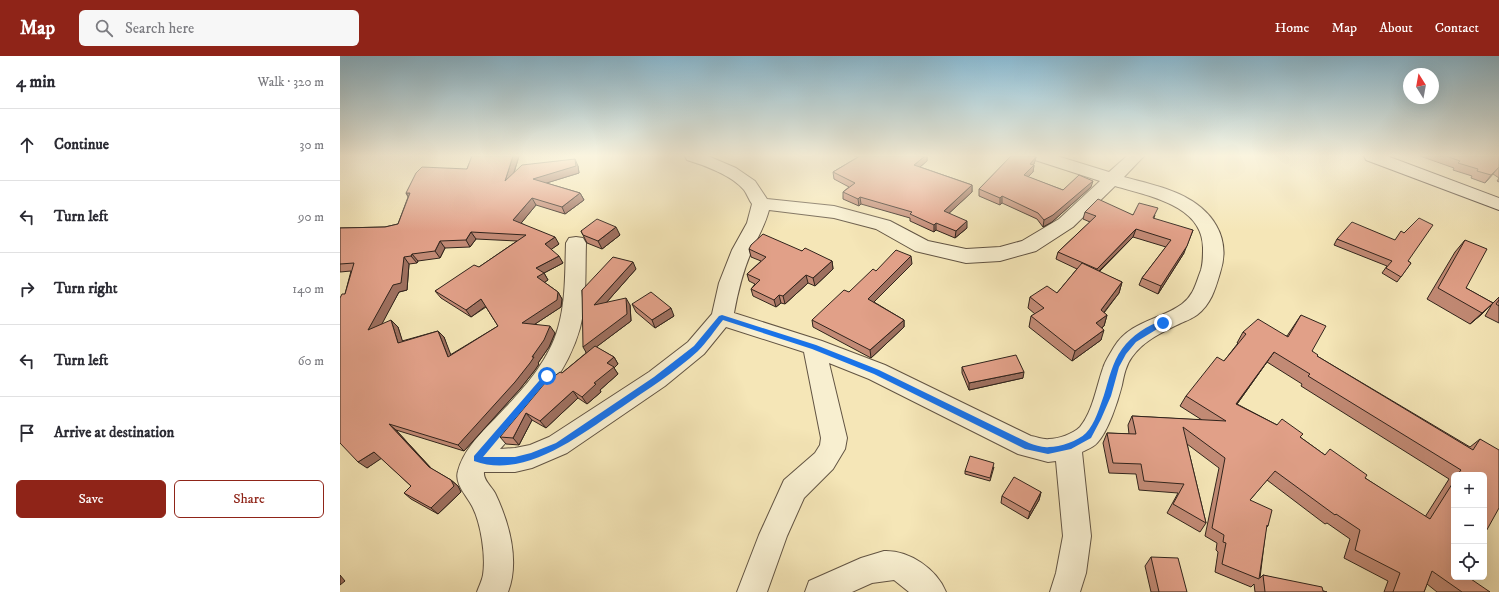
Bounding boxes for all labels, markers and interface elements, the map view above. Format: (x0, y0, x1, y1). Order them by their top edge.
search box (79, 10, 359, 46)
text: Map (20, 17, 55, 40)
icon: search (93, 17, 115, 39)
text: Search here (125, 19, 194, 38)
text: Home (1275, 19, 1309, 37)
text: Map (1331, 19, 1357, 37)
text: About (1379, 19, 1413, 37)
text: Contact (1435, 19, 1479, 37)
north arrow (1403, 68, 1439, 104)
text: 4 min (16, 71, 55, 93)
text: Walk · 320 m (258, 74, 324, 90)
icon: ahead (16, 134, 38, 156)
text: Continue (54, 135, 109, 154)
text: 30 m (300, 137, 324, 153)
icon: left (16, 206, 38, 228)
text: Turn left (54, 207, 108, 226)
text: 90 m (298, 209, 324, 225)
icon: right (16, 278, 38, 300)
text: Turn right (54, 279, 117, 298)
text: 140 m (292, 281, 324, 297)
route end (1154, 314, 1172, 332)
icon: left (16, 350, 38, 372)
text: Turn left (54, 351, 108, 370)
text: 60 m (298, 353, 324, 369)
route start (538, 367, 556, 385)
icon: arrive (16, 422, 38, 444)
text: Arrive at destination (54, 423, 174, 442)
map controls (1451, 472, 1487, 580)
button: + (1451, 472, 1487, 508)
button: Save (16, 480, 166, 518)
button: Share (174, 480, 324, 518)
button: − (1451, 508, 1487, 544)
button: locate (1451, 544, 1487, 580)

